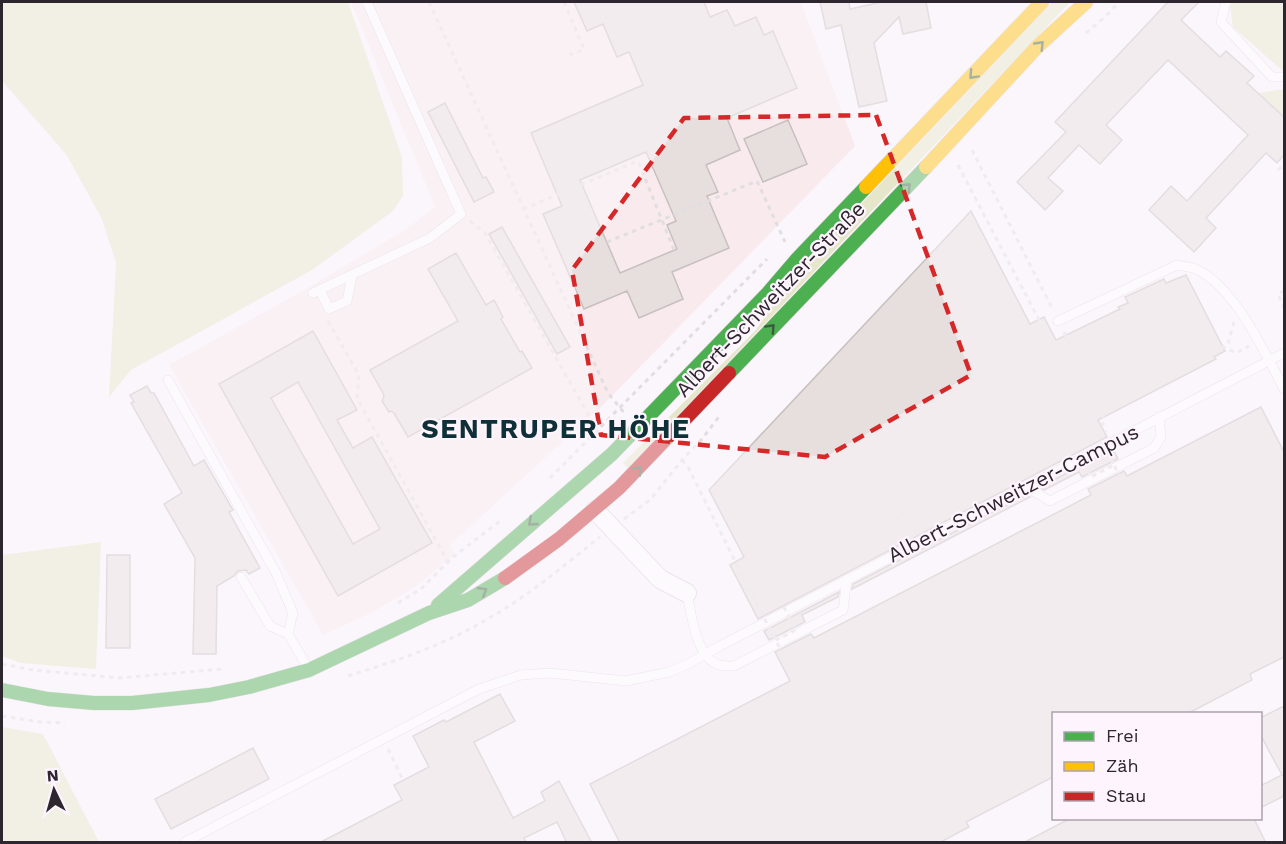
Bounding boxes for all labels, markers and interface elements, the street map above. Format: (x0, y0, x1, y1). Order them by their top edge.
one-way arrow (1032, 41, 1043, 52)
one-way arrow (969, 68, 980, 78)
one-way arrow (899, 184, 910, 195)
street label: Albert-Schweitzer-Straße (670, 196, 870, 402)
one-way arrow (764, 324, 775, 335)
district label: SENTRUPER HÖHE (421, 413, 691, 445)
street label: Albert-Schweitzer-Campus (883, 419, 1143, 567)
one-way arrow (631, 466, 642, 476)
one-way arrow (527, 515, 538, 526)
one-way arrow (477, 586, 487, 598)
legend (1052, 712, 1262, 820)
text: Frei (1106, 725, 1138, 746)
text: Zäh (1106, 755, 1139, 776)
north arrow (24, 760, 84, 820)
text: N (46, 766, 59, 786)
text: Stau (1106, 785, 1146, 806)

